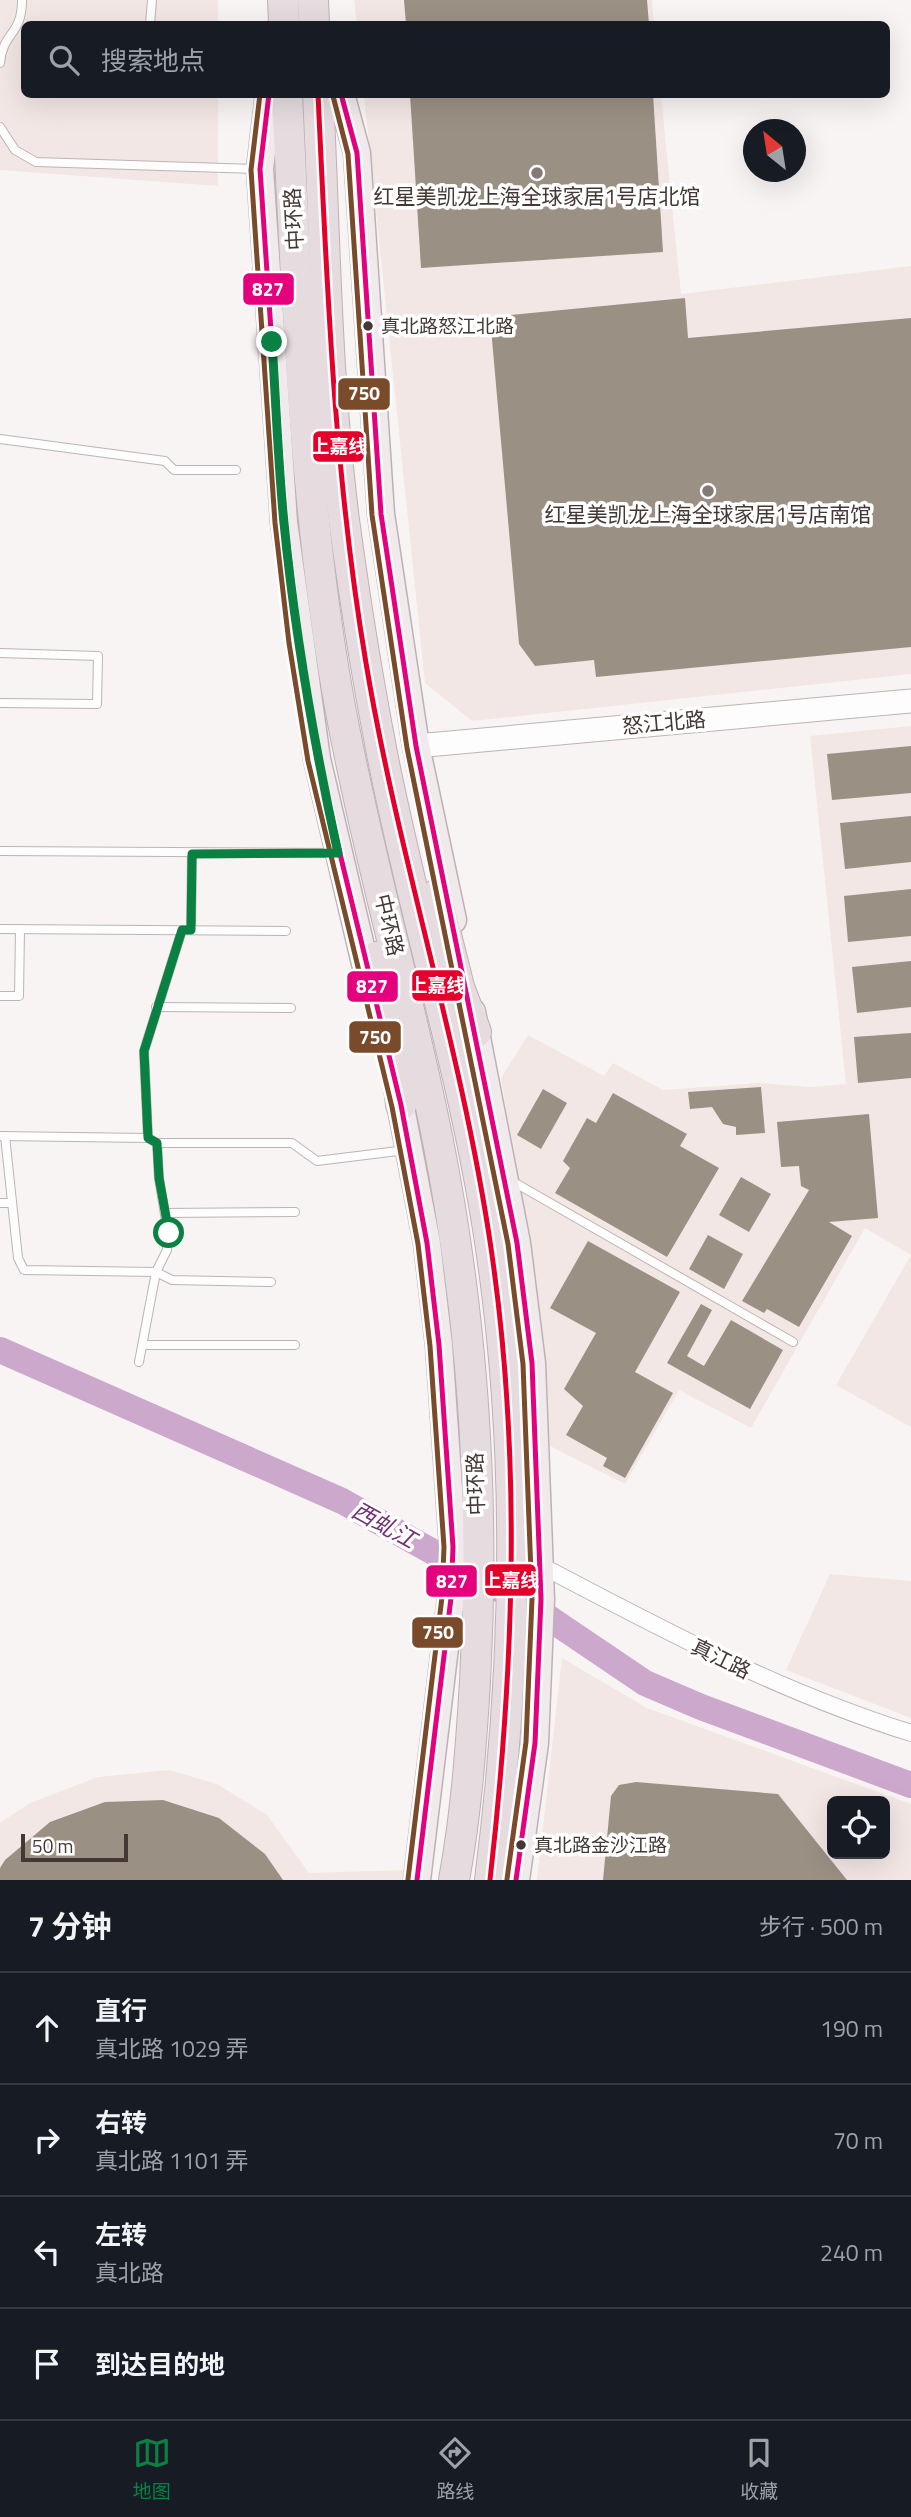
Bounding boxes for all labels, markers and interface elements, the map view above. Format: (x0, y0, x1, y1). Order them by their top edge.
search box (21, 21, 890, 98)
icon: search (45, 41, 83, 79)
text: 搜索地点 (101, 41, 205, 80)
north arrow (743, 119, 806, 182)
marker: 红星美凯龙上海全球家居1号店北馆 (529, 165, 545, 181)
place label: 红星美凯龙上海全球家居1号店北馆 (374, 180, 700, 212)
street label: 中环路 (275, 187, 311, 251)
line badge: 827 (242, 272, 295, 306)
text: 827 (252, 274, 284, 303)
place label: 真北路怒江北路 (381, 311, 514, 340)
marker: 真北路怒江北路 (361, 319, 375, 333)
route end (256, 326, 287, 357)
line badge: 750 (337, 377, 391, 411)
text: 750 (348, 378, 380, 407)
line badge: 上嘉线 (312, 430, 365, 463)
text: 上嘉线 (310, 431, 368, 460)
marker: 红星美凯龙上海全球家居1号店南馆 (700, 483, 716, 499)
place label: 红星美凯龙上海全球家居1号店南馆 (545, 498, 871, 530)
street label: 怒江北路 (621, 702, 707, 742)
street label: 中环路 (367, 890, 413, 959)
line badge: 上嘉线 (411, 969, 464, 1002)
line badge: 827 (346, 970, 399, 1003)
text: 上嘉线 (408, 970, 466, 999)
text: 827 (356, 971, 388, 1000)
line badge: 750 (348, 1020, 402, 1054)
text: 750 (359, 1022, 391, 1051)
route start (153, 1217, 184, 1248)
street label: 中环路 (458, 1452, 492, 1516)
water label: 西虬江 (346, 1493, 426, 1558)
line badge: 上嘉线 (484, 1563, 537, 1597)
line badge: 827 (425, 1564, 478, 1598)
text: 上嘉线 (482, 1565, 540, 1594)
text: 827 (436, 1566, 468, 1595)
line badge: 750 (411, 1616, 464, 1649)
text: 750 (422, 1617, 454, 1646)
street label: 真江路 (686, 1630, 757, 1686)
map controls (827, 1796, 890, 1859)
button: locate (827, 1796, 890, 1859)
place label: 真北路金沙江路 (534, 1830, 667, 1859)
scale bar (21, 1831, 128, 1863)
text: 50 m (32, 1831, 73, 1860)
marker: 真北路金沙江路 (514, 1838, 528, 1852)
text: 7 分钟 (28, 1903, 111, 1949)
text: 步行 · 500 m (759, 1909, 883, 1944)
text: 直行 (95, 1991, 147, 2030)
icon: ahead (28, 2009, 66, 2047)
text: 190 m (820, 2011, 883, 2046)
text: 真北路 1029 弄 (95, 2031, 249, 2066)
text: 右转 (95, 2103, 147, 2142)
icon: right (28, 2121, 66, 2159)
text: 70 m (833, 2123, 883, 2158)
text: 真北路 1101 弄 (95, 2143, 249, 2178)
text: 左转 (95, 2215, 147, 2254)
icon: left (28, 2233, 66, 2271)
text: 240 m (820, 2235, 883, 2270)
text: 真北路 (95, 2255, 164, 2290)
icon: arrive (28, 2345, 66, 2383)
text: 到达目的地 (95, 2345, 225, 2384)
tab: 地图 (133, 2434, 171, 2505)
tab: 路线 (436, 2434, 474, 2505)
tab: 收藏 (740, 2434, 778, 2505)

